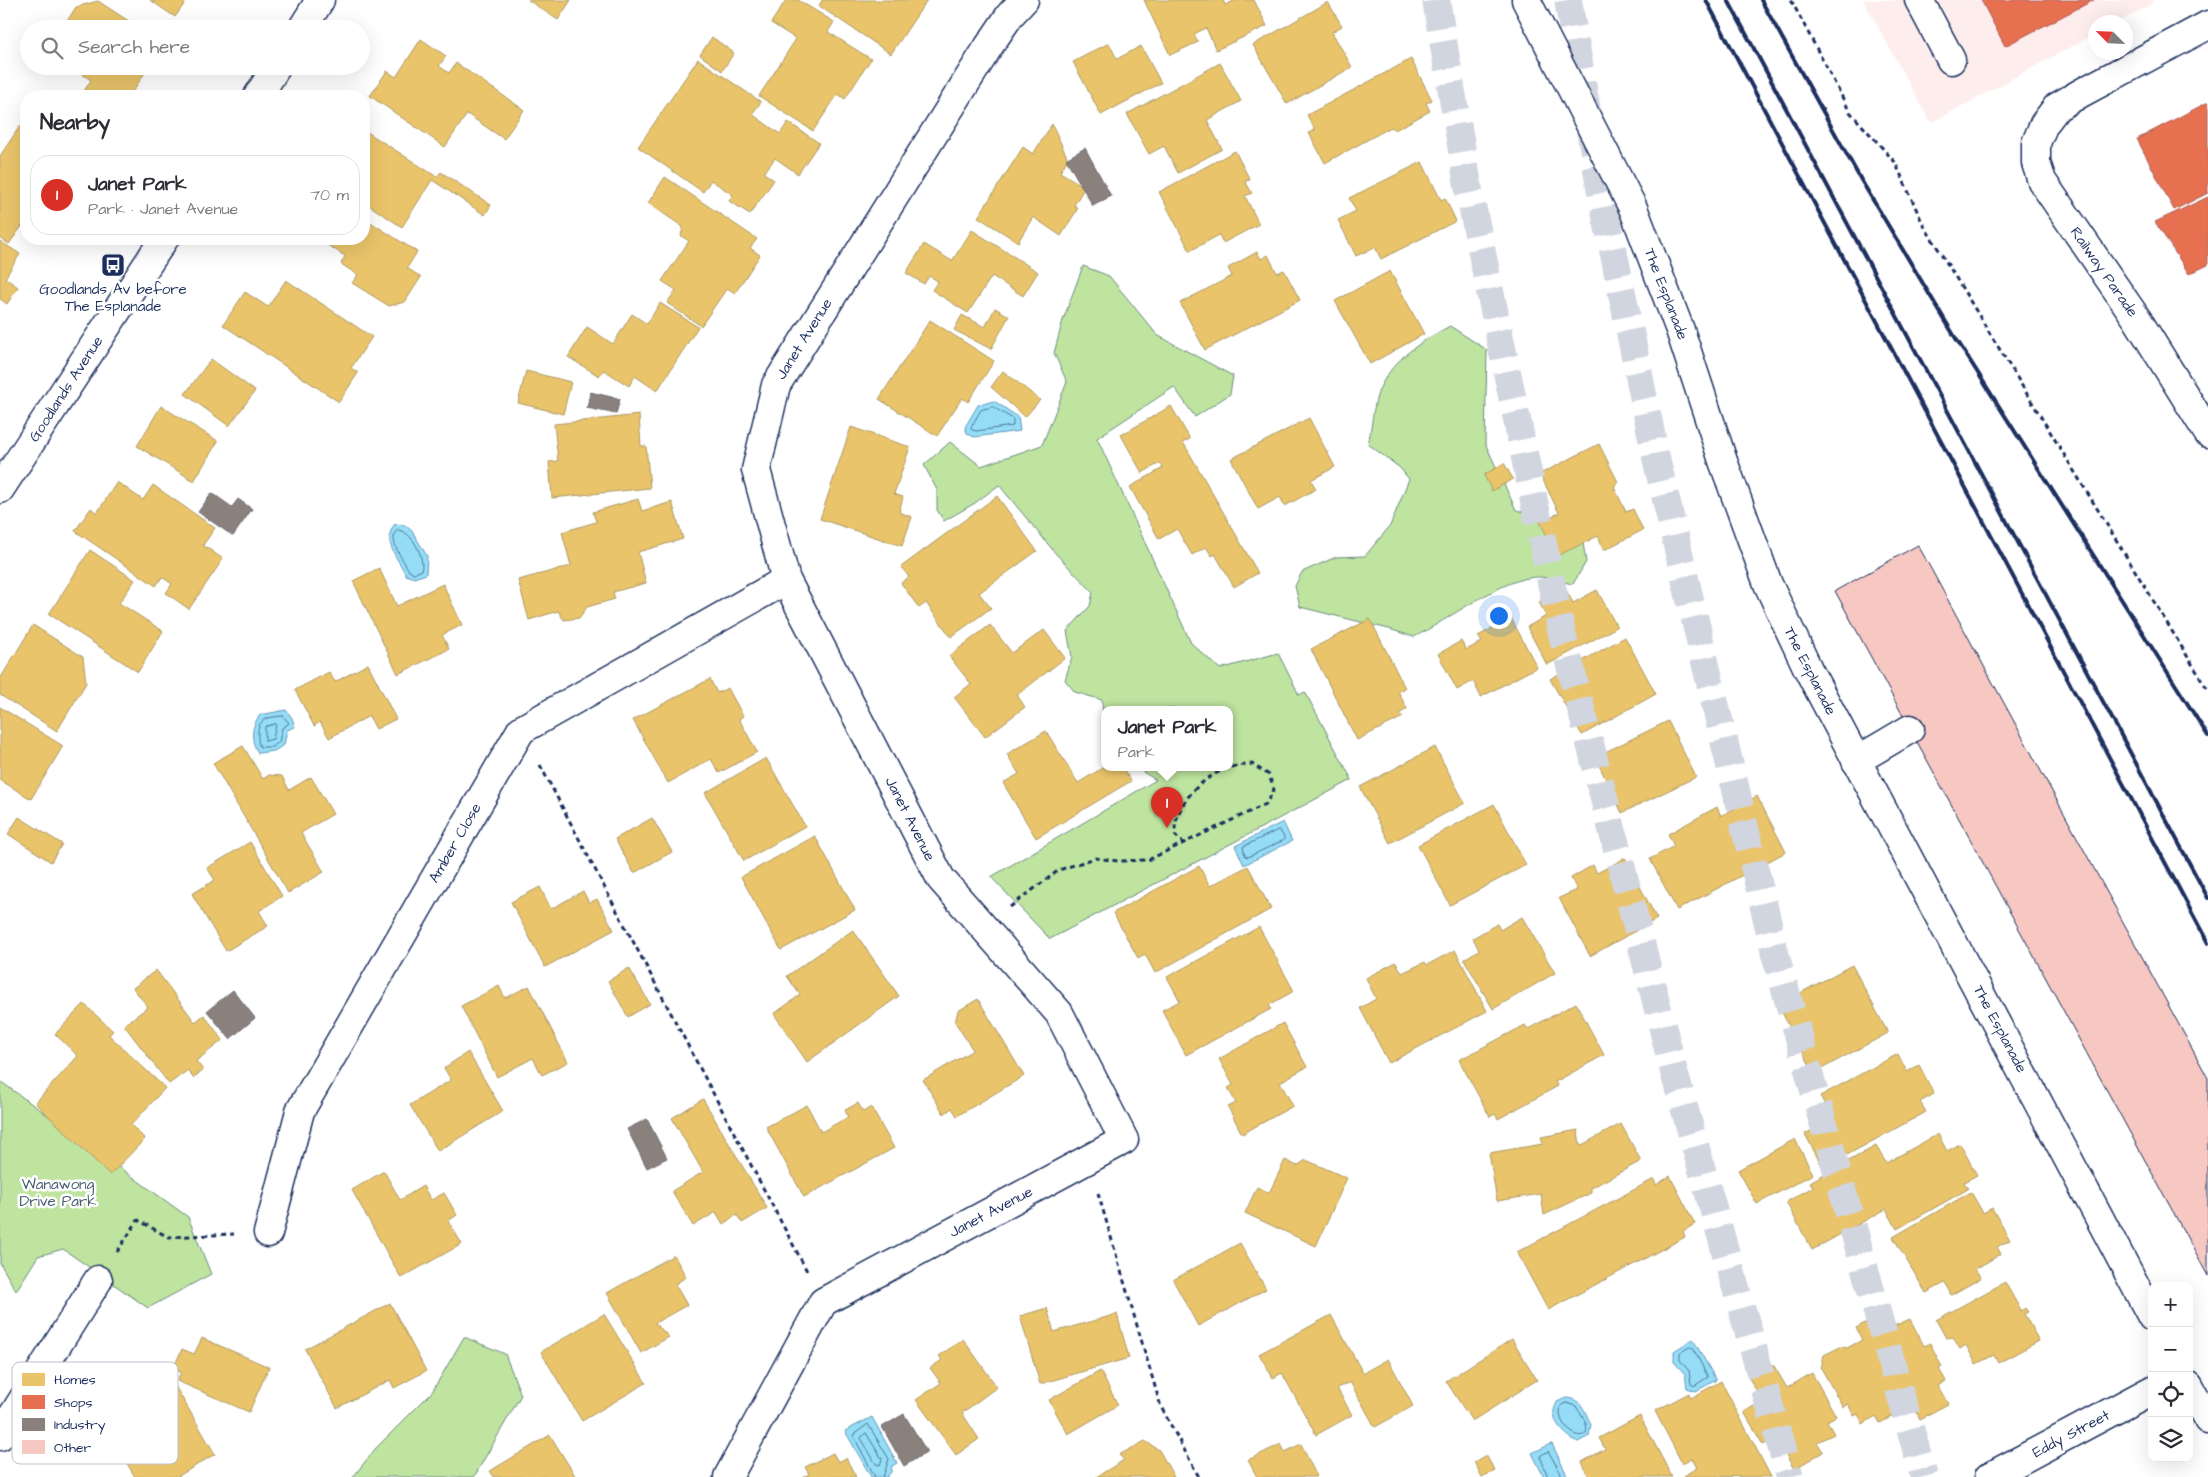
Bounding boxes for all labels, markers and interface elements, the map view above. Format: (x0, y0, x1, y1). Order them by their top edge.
north arrow (2088, 15, 2133, 60)
search box (20, 20, 370, 75)
icon: search (38, 34, 66, 62)
text: Search here (78, 34, 190, 61)
text: Nearby (40, 108, 110, 137)
text: Janet Park (88, 171, 187, 198)
text: 1 (56, 184, 58, 206)
text: 70 m (310, 184, 349, 206)
text: Park · Janet Avenue (88, 198, 238, 220)
street label: Railway Parade (2064, 223, 2143, 322)
street label: The Esplanade (1639, 245, 1693, 343)
bus stop icon: Goodlands Av before The Esplanade (100, 252, 126, 278)
place label: Goodlands Av before The Esplanade (39, 279, 187, 317)
street label: Janet Avenue (771, 294, 837, 384)
street label: Goodlands Avenue (24, 332, 108, 446)
your location (1486, 603, 1512, 629)
street label: The Esplanade (1779, 623, 1841, 719)
popup (1101, 706, 1233, 771)
text: Janet Park (1118, 714, 1216, 741)
text: Park (1118, 741, 1155, 763)
street label: Janet Avenue (880, 773, 940, 865)
pin: 1 (1151, 787, 1183, 828)
street label: Amber Close (424, 799, 486, 887)
street label: The Esplanade (1968, 981, 2032, 1077)
park label: Wanawong Drive Park (20, 1174, 96, 1212)
street label: Janet Avenue (945, 1181, 1037, 1243)
map controls (2148, 1282, 2193, 1462)
button: + (2148, 1282, 2193, 1327)
button: − (2148, 1327, 2193, 1372)
legend (12, 1362, 178, 1464)
text: Homes (54, 1370, 96, 1390)
button: locate (2148, 1372, 2193, 1417)
text: Shops (54, 1393, 93, 1413)
street label: Eddy Street (2029, 1405, 2114, 1464)
text: Industry (54, 1415, 106, 1435)
button: layers (2148, 1417, 2193, 1462)
text: Other (54, 1438, 92, 1458)

